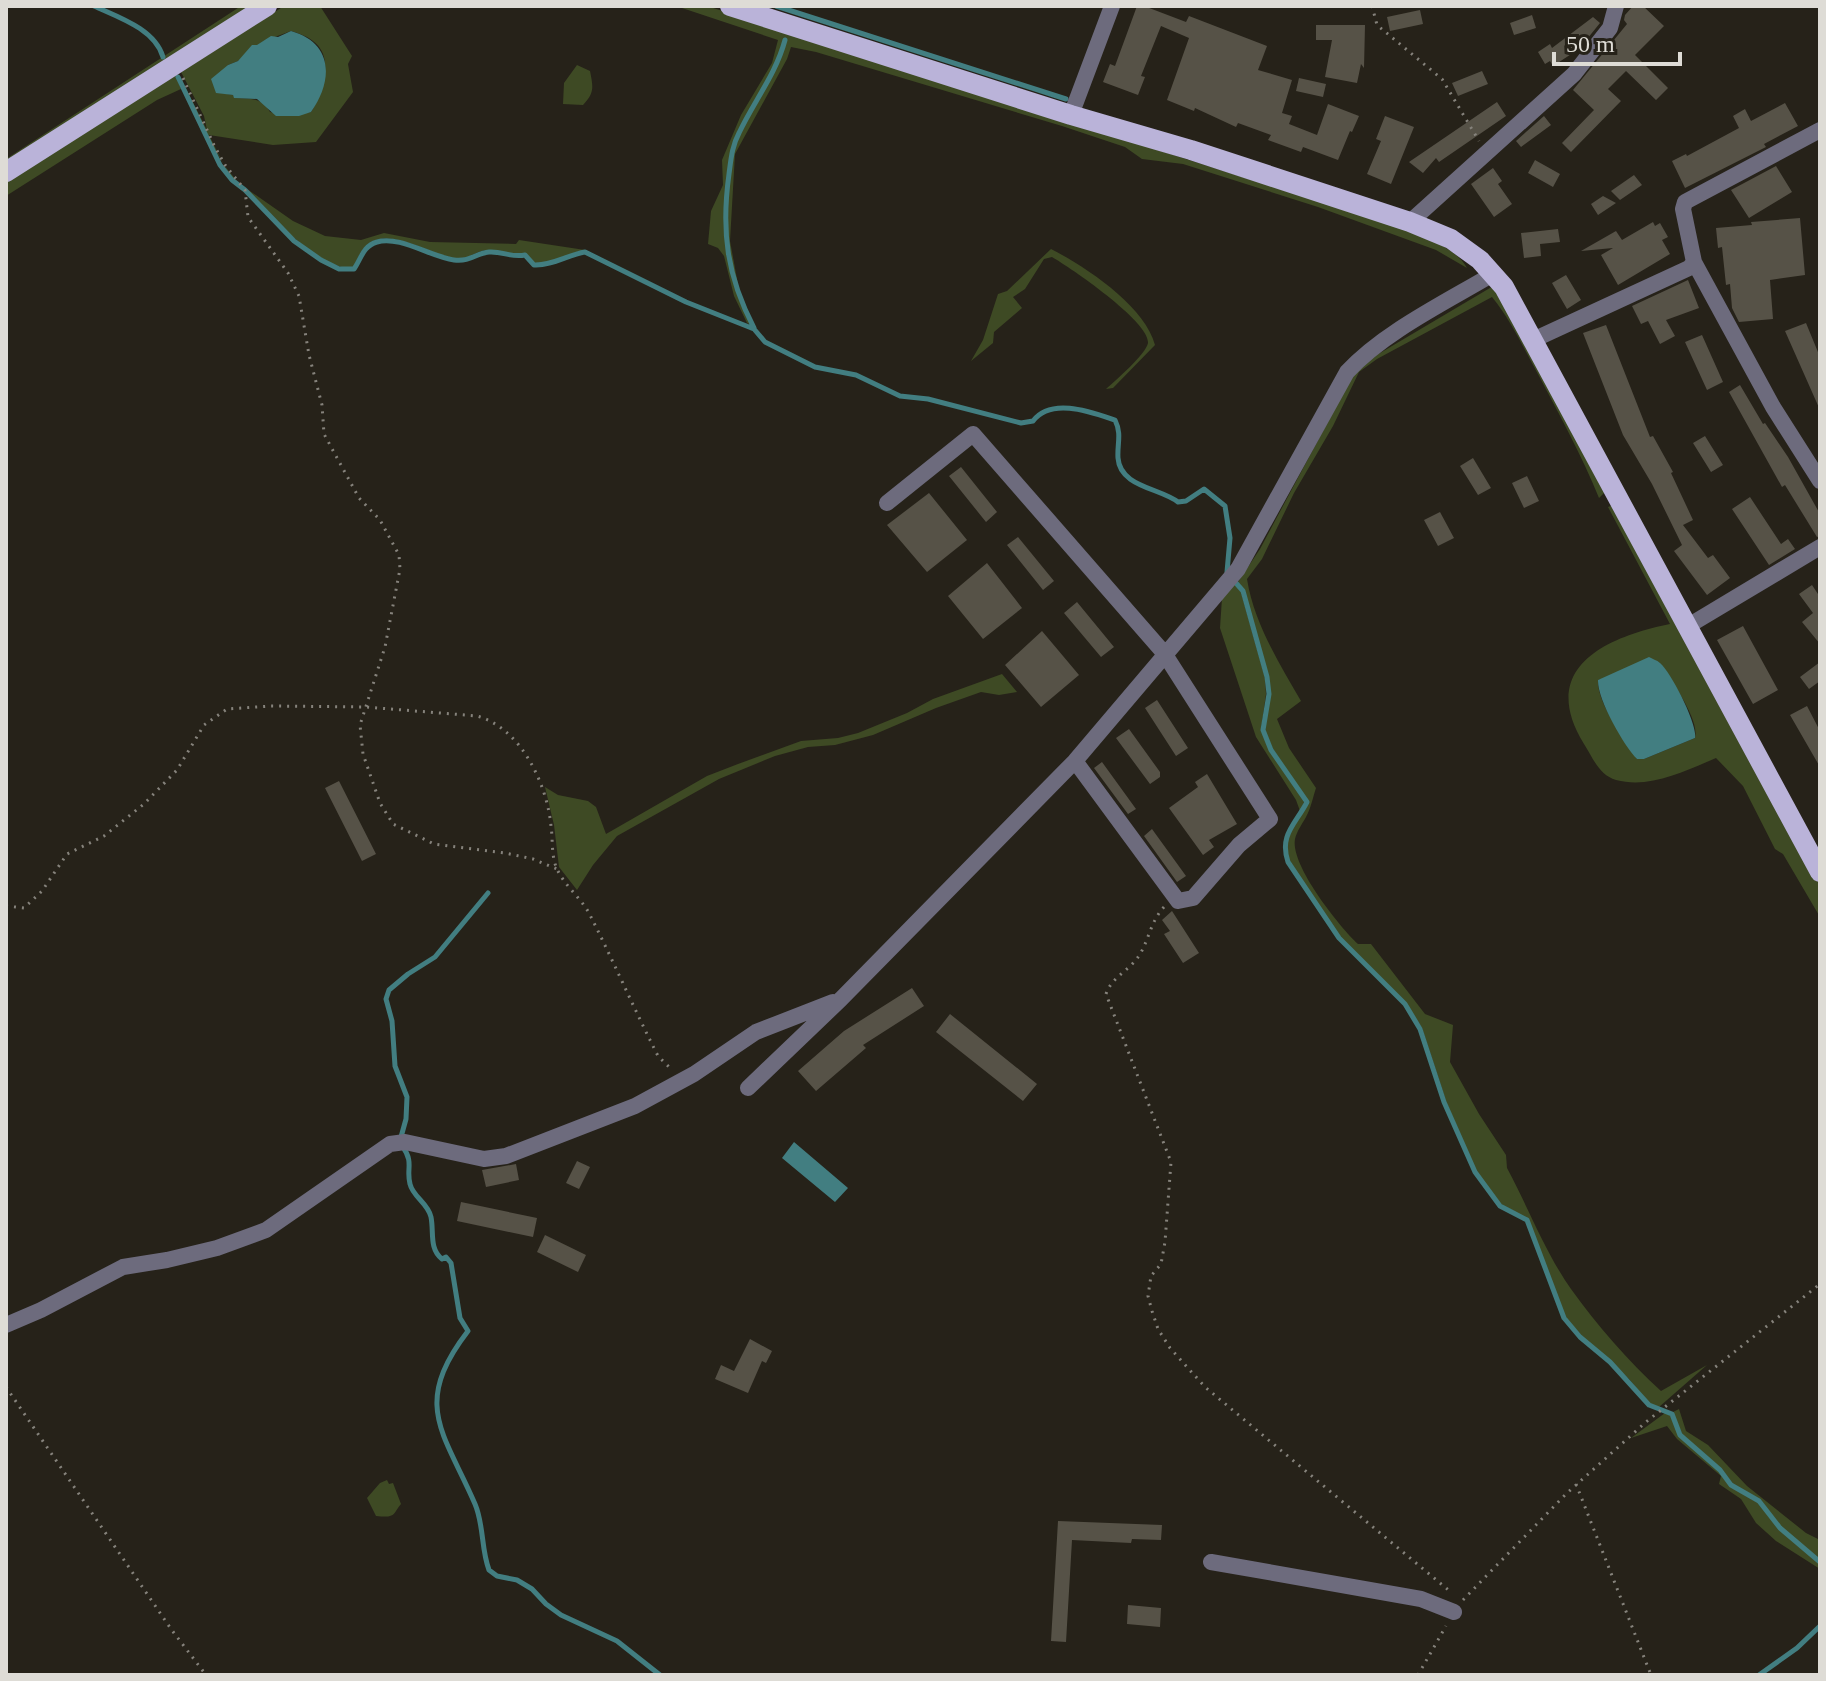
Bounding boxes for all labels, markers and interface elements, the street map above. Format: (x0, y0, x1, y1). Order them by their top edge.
scale bar (1554, 16, 1680, 66)
text: 50 m (1566, 31, 1615, 57)

